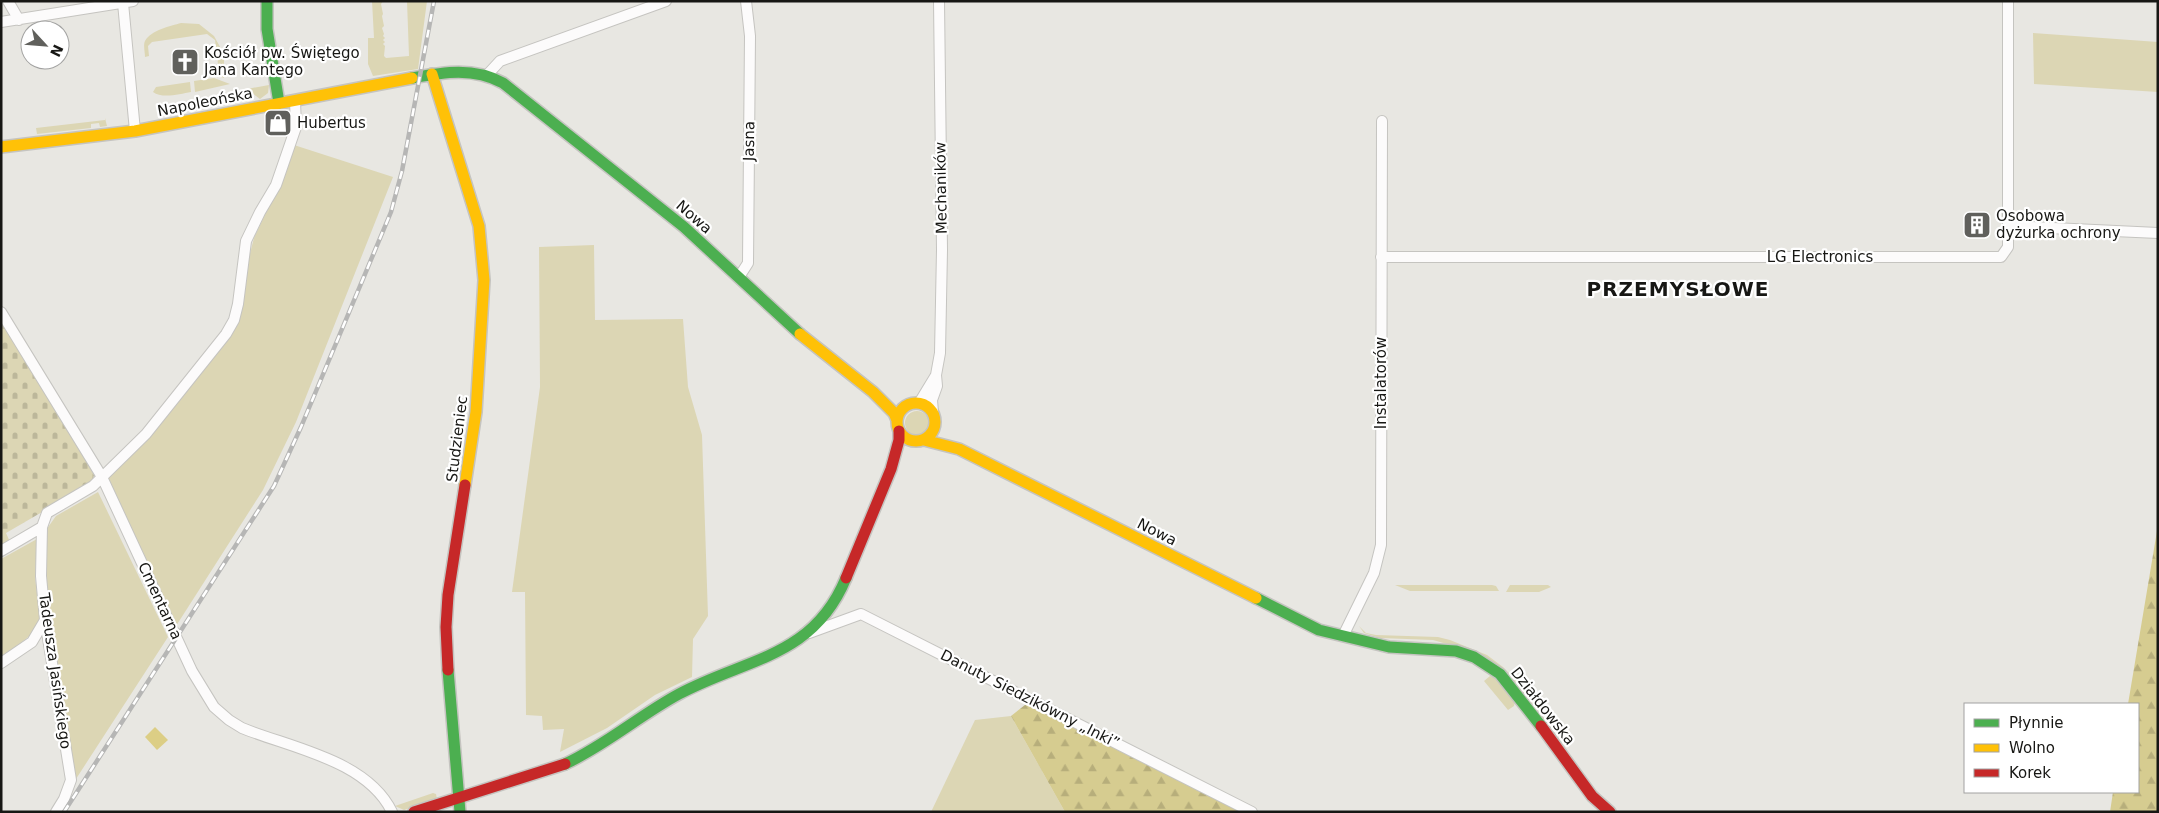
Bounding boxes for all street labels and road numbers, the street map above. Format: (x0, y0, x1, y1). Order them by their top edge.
street label: Napoleońska (156, 84, 254, 120)
street label: Jasna (740, 121, 758, 162)
street label: Mechaników (931, 142, 951, 234)
street label: Nowa (672, 196, 716, 238)
street label: LG Electronics (1767, 248, 1873, 266)
street label: Instalatorów (1372, 337, 1390, 429)
street label: Studzieniec (443, 395, 471, 483)
street label: Nowa (1134, 514, 1180, 550)
street label: Cmentarna (134, 559, 186, 643)
street label: Tadeusza Jasińskiego (35, 591, 75, 750)
street label: Danuty Siedzikówny „Inki” (937, 646, 1123, 752)
street label: Działdowska (1507, 664, 1579, 748)

